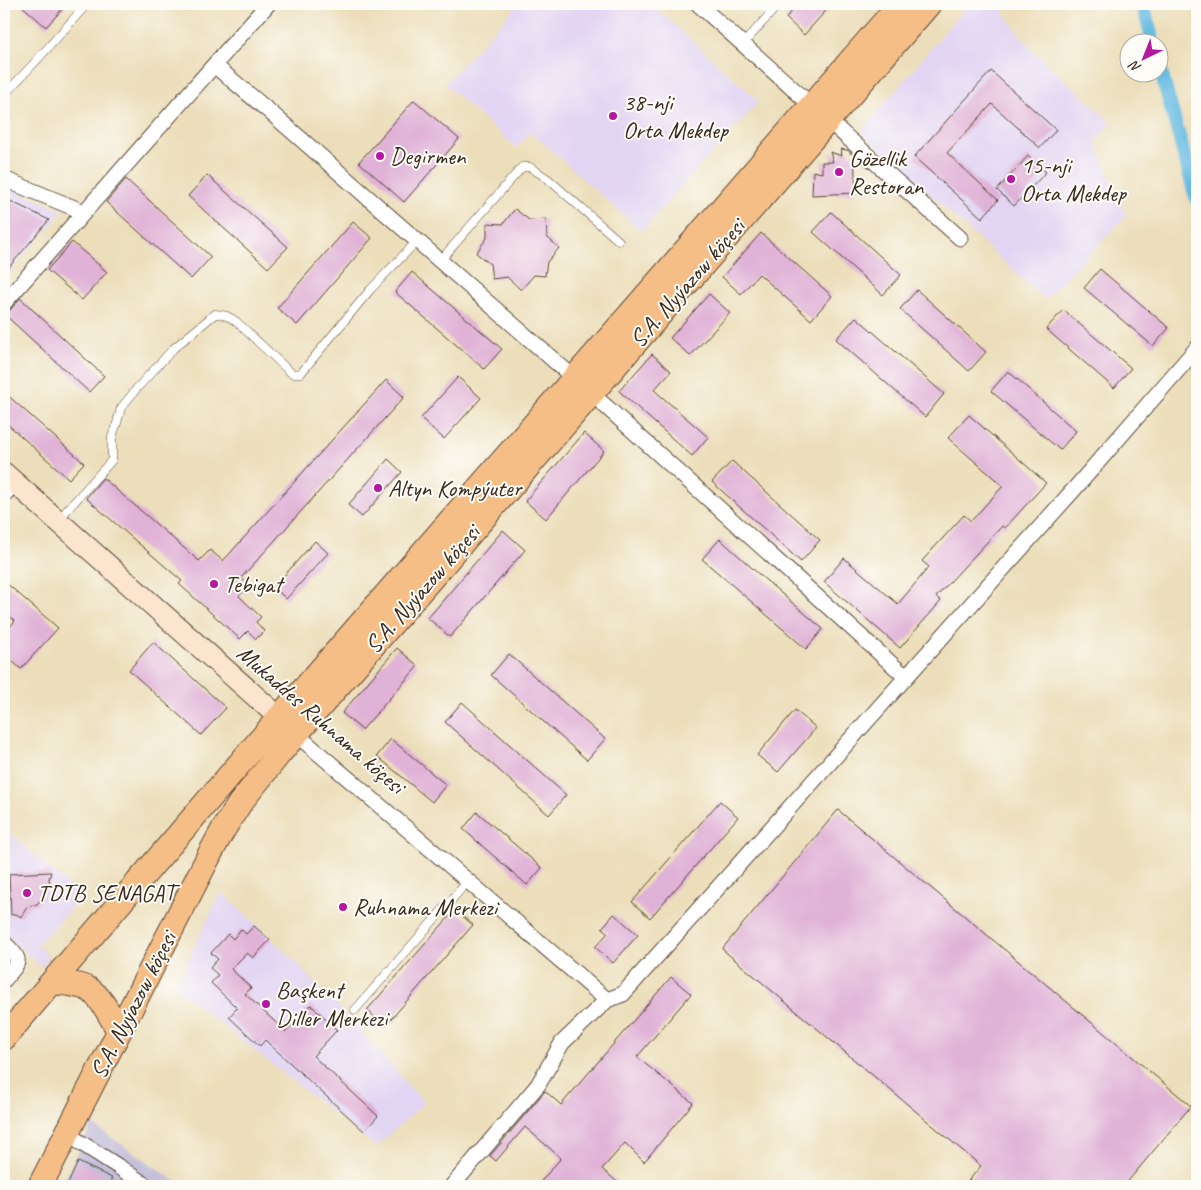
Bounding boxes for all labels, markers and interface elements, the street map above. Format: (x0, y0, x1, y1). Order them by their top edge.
north arrow (1118, 32, 1168, 82)
text: N (1125, 56, 1144, 76)
place label: 38-nji Orta Mekdep (623, 87, 730, 145)
marker: 38-nji Orta Mekdep (607, 110, 619, 122)
place label: Degirmen (390, 141, 467, 171)
place label: Gözellik Restoran (849, 143, 925, 201)
marker: Degirmen (374, 150, 386, 162)
place label: 15-nji Orta Mekdep (1021, 150, 1128, 208)
marker: Gözellik Restoran (833, 166, 845, 178)
marker: 15-nji Orta Mekdep (1005, 173, 1017, 185)
street label: S.A. Nyýazow köçesi (623, 211, 753, 354)
place label: Altyn Kompýuter (388, 473, 524, 503)
marker: Altyn Kompýuter (372, 482, 384, 494)
street label: S.A. Nyýazow köçesi (358, 517, 488, 660)
place label: Tebigat (224, 569, 285, 599)
marker: Tebigat (208, 578, 220, 590)
street label: Mukaddes Ruhnama köçesi (231, 638, 413, 802)
place label: TDTB SENAGAT (37, 878, 181, 908)
marker: TDTB SENAGAT (21, 887, 33, 899)
place label: Ruhnama Merkezi (353, 892, 501, 922)
marker: Ruhnama Merkezi (337, 901, 349, 913)
street label: S.A. Nyýazow köçesi (83, 924, 184, 1084)
place label: Başkent Diller Merkezi (276, 975, 390, 1033)
marker: Başkent Diller Merkezi (260, 998, 272, 1010)

